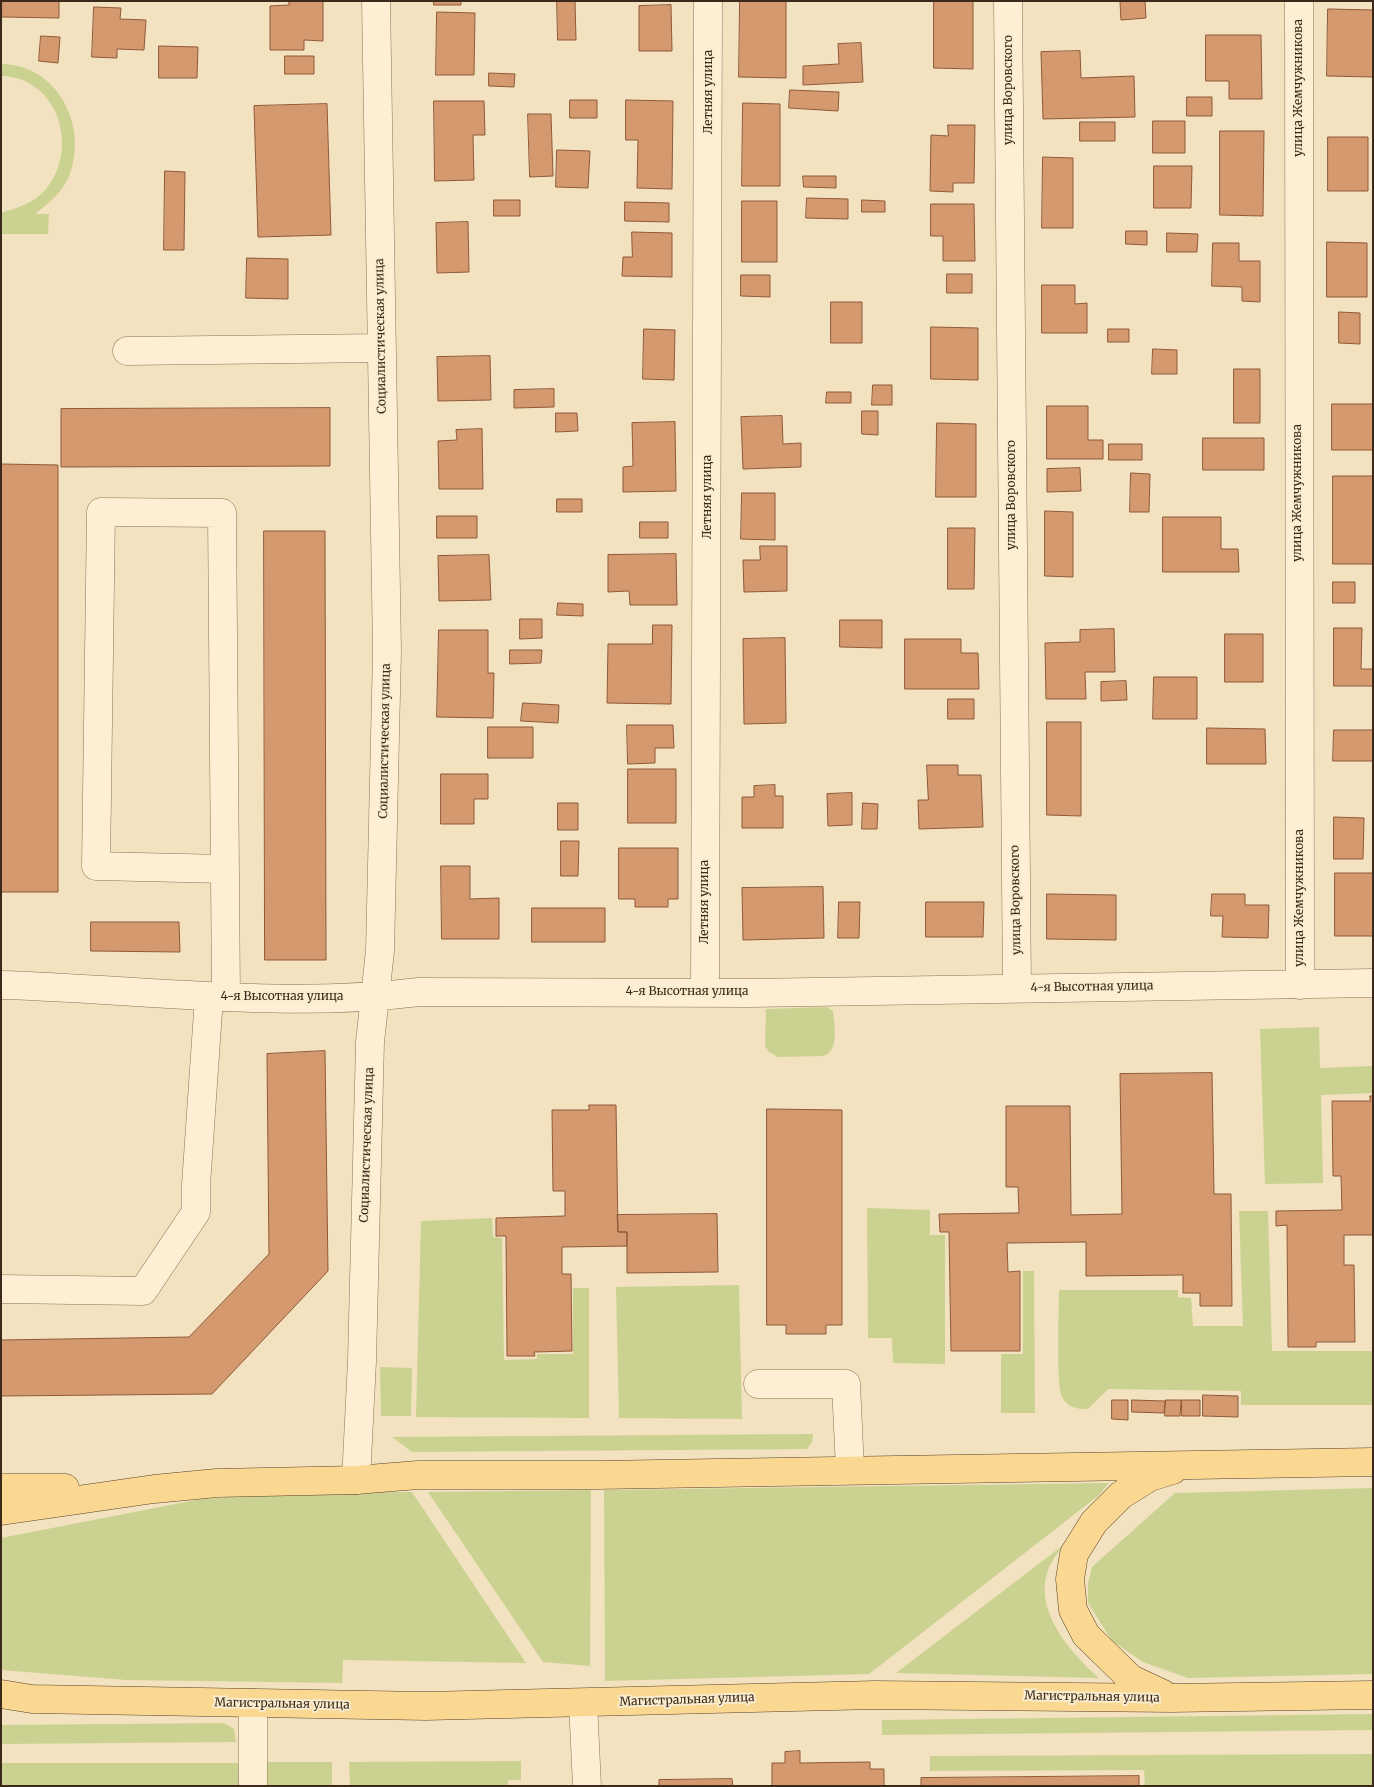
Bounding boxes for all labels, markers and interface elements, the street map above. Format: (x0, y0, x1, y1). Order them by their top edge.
street label: улица Жемчужникова (1292, 19, 1306, 157)
street label: улица Воровского (1002, 35, 1016, 145)
street label: Летняя улица (702, 50, 716, 134)
street label: Социалистическая улица (372, 258, 390, 414)
street label: улица Жемчужникова (1291, 424, 1305, 562)
street label: улица Воровского (1005, 440, 1019, 550)
street label: Летняя улица (701, 455, 715, 539)
street label: Социалистическая улица (376, 663, 394, 819)
street label: улица Жемчужникова (1293, 829, 1307, 967)
street label: улица Воровского (1008, 845, 1024, 955)
street label: Летняя улица (698, 860, 712, 944)
street label: 4-я Высотная улица (1030, 979, 1154, 995)
street label: 4-я Высотная улица (625, 985, 749, 999)
street label: 4-я Высотная улица (220, 990, 344, 1004)
street label: Социалистическая улица (357, 1067, 377, 1223)
street label: Магистральная улица (1024, 1689, 1160, 1705)
street label: Магистральная улица (619, 1690, 755, 1710)
street label: Магистральная улица (214, 1696, 350, 1712)

